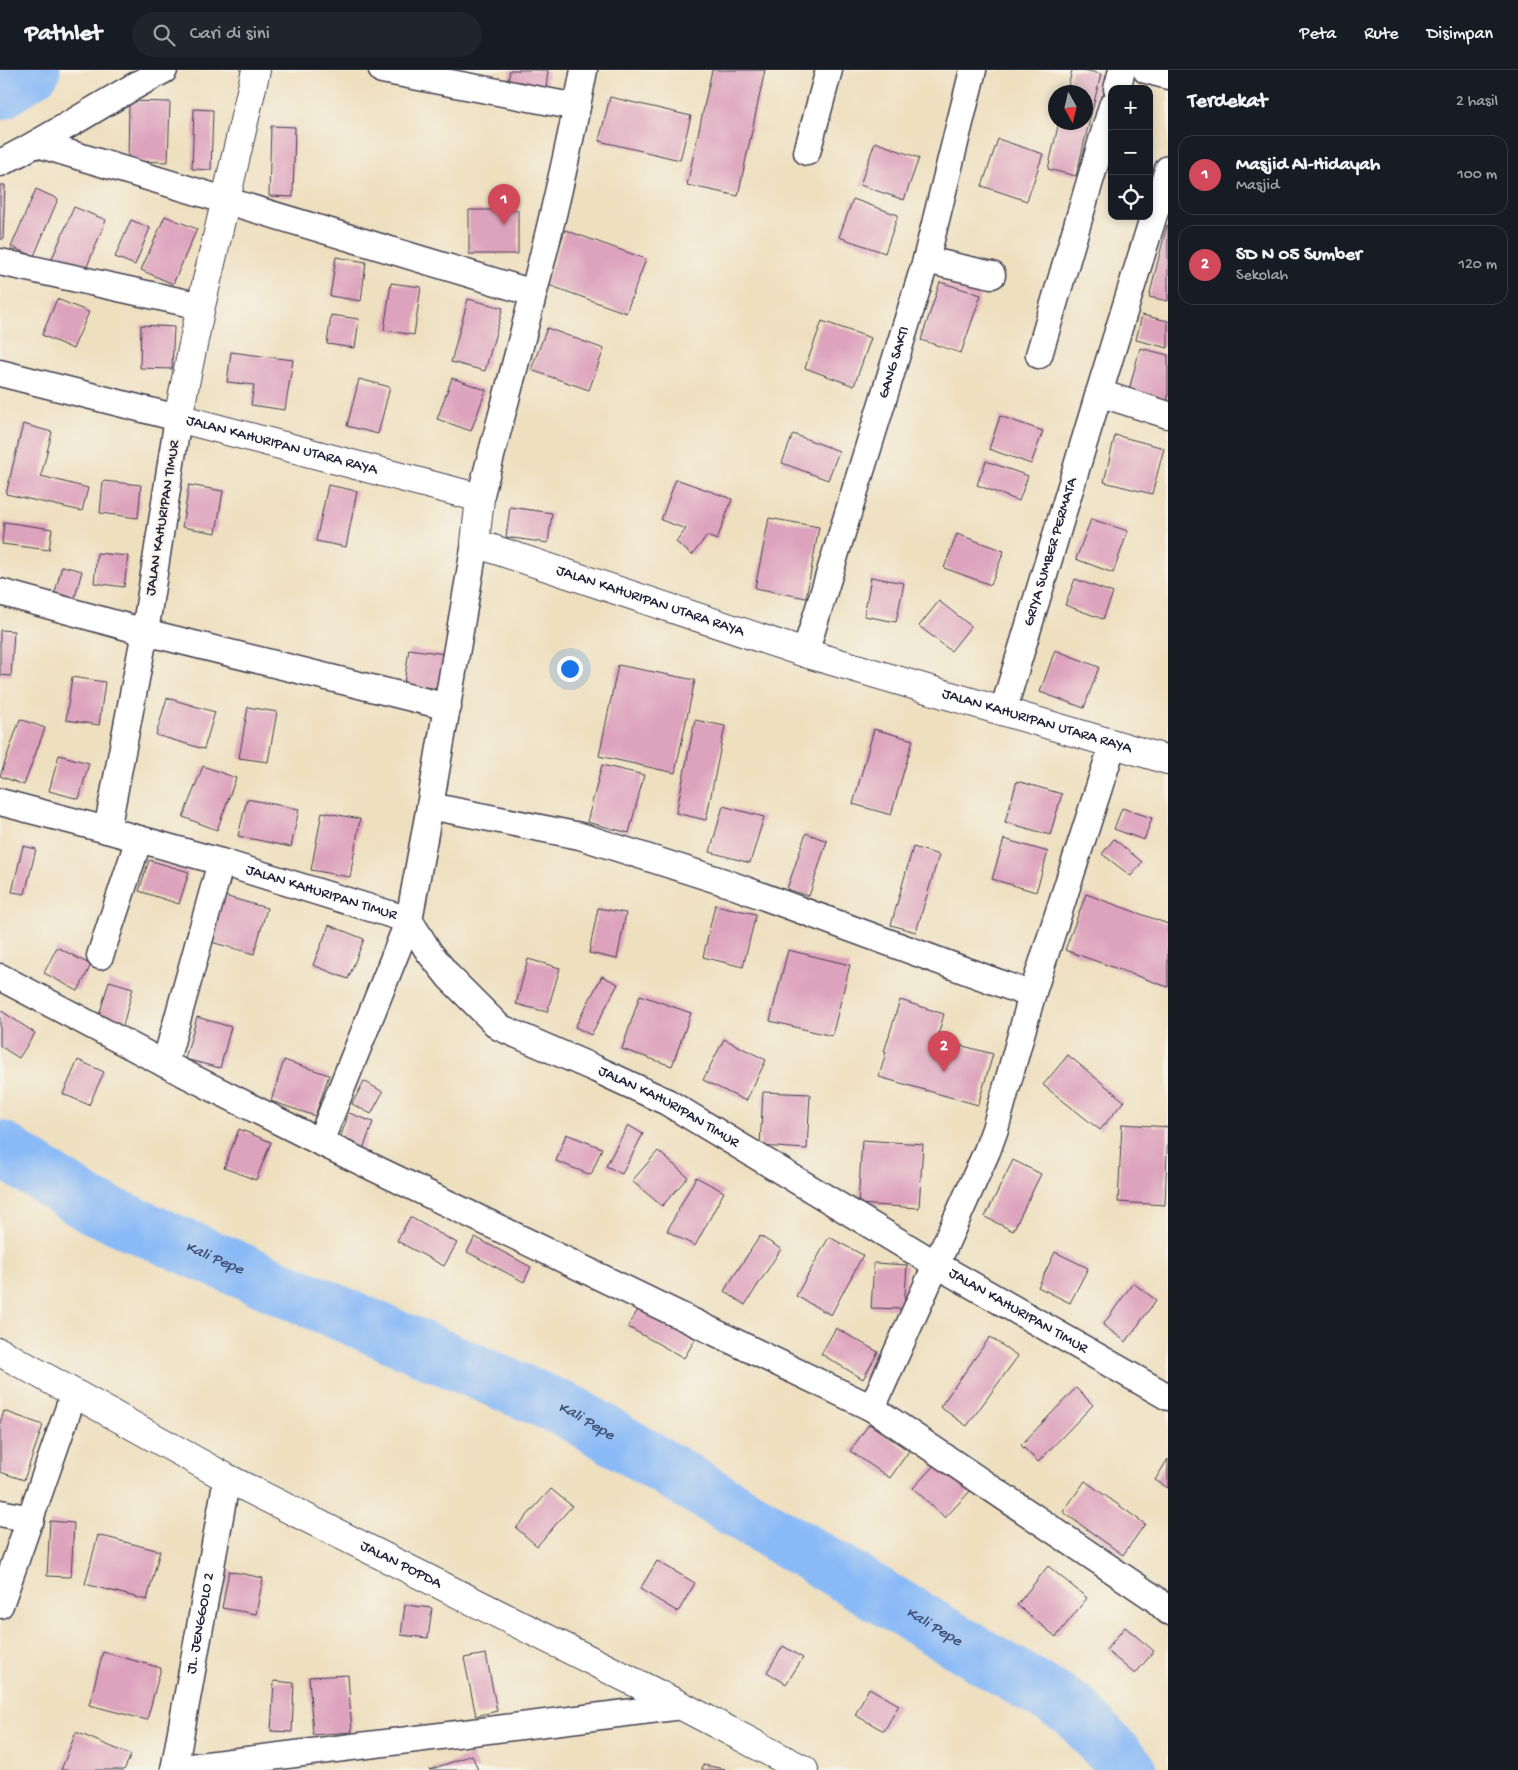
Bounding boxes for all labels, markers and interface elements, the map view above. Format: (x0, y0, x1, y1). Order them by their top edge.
search box (132, 12, 482, 57)
text: Pathlet (25, 20, 102, 49)
icon: search (150, 21, 178, 49)
text: Cari di sini (190, 23, 270, 46)
text: Peta (1300, 24, 1336, 45)
text: Rute (1364, 24, 1399, 45)
text: Disimpan (1427, 24, 1493, 45)
north arrow (1048, 85, 1093, 130)
map controls (1108, 85, 1153, 220)
button: + (1108, 85, 1153, 130)
text: Terdekat (1188, 90, 1267, 115)
text: 2 hasil (1456, 93, 1498, 112)
button: − (1108, 130, 1153, 175)
text: Masjid Al-Hidayah (1236, 154, 1380, 177)
text: 1 (1202, 166, 1208, 185)
text: 100 m (1457, 166, 1497, 185)
button: locate (1108, 175, 1153, 220)
text: Masjid (1236, 177, 1279, 196)
pin: 1 (488, 184, 520, 225)
text: SD N 05 Sumber (1236, 244, 1362, 267)
text: 2 (1201, 256, 1209, 275)
text: 120 m (1458, 256, 1497, 275)
text: Sekolah (1236, 267, 1288, 286)
street label: GANG SAKTI (875, 324, 914, 401)
street label: JALAN KAHURIPAN UTARA RAYA (184, 412, 380, 480)
street label: JALAN KAHURIPAN TIMUR (142, 438, 184, 597)
street label: GRIYA SUMBER PERMATA (1020, 475, 1082, 629)
street label: JALAN KAHURIPAN UTARA RAYA (554, 562, 748, 641)
your location (557, 656, 583, 682)
street label: JALAN KAHURIPAN UTARA RAYA (940, 685, 1135, 758)
street label: JALAN KAHURIPAN TIMUR (243, 861, 400, 925)
pin: 2 (928, 1031, 960, 1072)
street label: JALAN KAHURIPAN TIMUR (595, 1062, 743, 1153)
water label: Kali Pepe (182, 1238, 247, 1280)
street label: JALAN KAHURIPAN TIMUR (945, 1264, 1092, 1359)
water label: Kali Pepe (555, 1399, 618, 1446)
street label: JALAN POPDA (357, 1537, 446, 1594)
street label: JL. JENGGOLO 2 (183, 1571, 219, 1675)
water label: Kali Pepe (902, 1604, 966, 1652)

